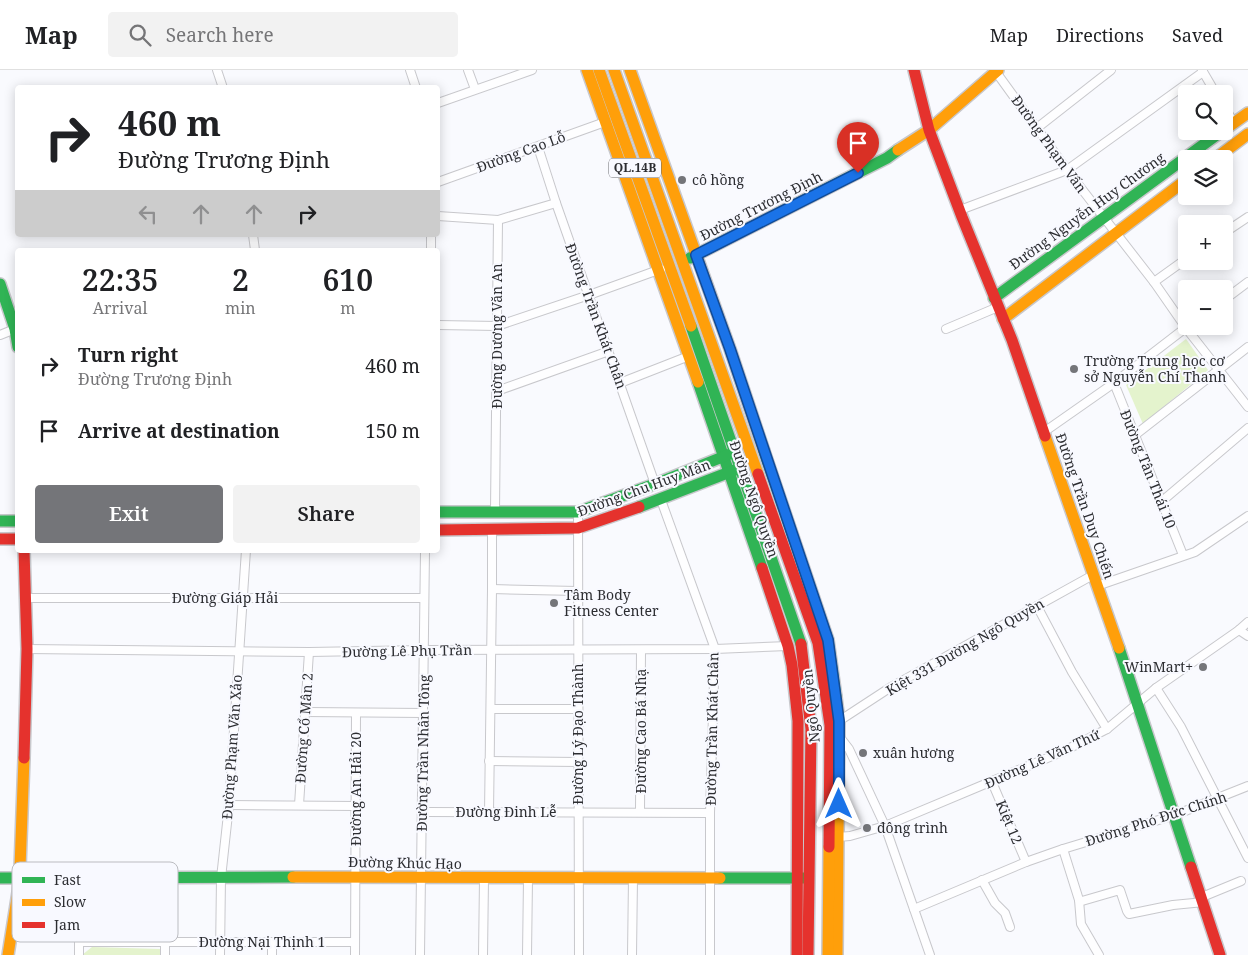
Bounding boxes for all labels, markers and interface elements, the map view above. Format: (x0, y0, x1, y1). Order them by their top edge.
search box (108, 12, 458, 57)
text: Map (25, 18, 78, 51)
icon: search (126, 21, 154, 49)
text: Search here (166, 22, 274, 48)
text: Map (990, 23, 1028, 47)
text: Directions (1056, 23, 1144, 47)
text: Saved (1172, 23, 1223, 47)
map controls (1178, 85, 1233, 335)
button: search (1178, 85, 1233, 140)
street label: Đường Phạm Vấn (1008, 91, 1091, 196)
text: 460 m (118, 99, 221, 146)
icon: right (35, 105, 100, 170)
pin (837, 122, 879, 173)
street label: Đường Cao Lỗ (474, 127, 568, 176)
icon: arrive (844, 129, 872, 157)
text: Đường Trương Định (118, 144, 330, 174)
street label: Đường Nguyễn Huy Chương (1005, 147, 1169, 273)
button: layers (1178, 150, 1233, 205)
road number: QL.14B (609, 159, 661, 178)
street label: Đường Trương Định (696, 166, 825, 245)
place label: cô hồng (692, 170, 745, 189)
marker: cô hồng (676, 174, 688, 186)
icon: left (134, 200, 162, 228)
icon: ahead (187, 200, 215, 228)
icon: ahead (240, 200, 268, 228)
icon: right (293, 200, 321, 228)
button: + (1178, 215, 1233, 270)
street label: Đường Trần Khát Chân (561, 240, 632, 391)
text: 22:35 (82, 259, 158, 300)
text: 2 (232, 259, 249, 300)
text: 610 (322, 259, 373, 300)
street label: Đường Dương Văn An (487, 263, 506, 409)
button: − (1178, 280, 1233, 335)
text: Arrival (93, 297, 147, 319)
text: min (225, 297, 256, 319)
text: m (340, 297, 355, 319)
text: Turn right (78, 342, 178, 368)
place label: Trường Trung học cơ sở Nguyễn Chí Thanh (1084, 351, 1227, 386)
icon: right (35, 352, 63, 380)
text: 460 m (365, 353, 420, 379)
marker: Trường Trung học cơ sở Nguyễn Chí Thanh (1068, 363, 1080, 375)
text: Đường Trương Định (78, 368, 232, 390)
street label: Đường Tân Thái 10 (1116, 407, 1181, 531)
icon: arrive (35, 417, 63, 445)
text: Arrive at destination (78, 418, 280, 444)
text: 150 m (365, 418, 420, 444)
street label: Đường Trần Duy Chiến (1052, 430, 1119, 581)
street label: Đường Ngô Quyền (726, 438, 783, 560)
street label: Đường Chu Huy Mân (575, 455, 713, 520)
button: Exit (35, 485, 223, 543)
button: Share (233, 485, 420, 543)
place label: Tâm Body Fitness Center (564, 585, 659, 620)
street label: Đường Giáp Hải (172, 588, 279, 607)
street label: Kiệt 331 Đường Ngô Quyền (882, 593, 1047, 700)
marker: Tâm Body Fitness Center (548, 597, 560, 609)
street label: Đường Lê Phụ Trần (342, 640, 472, 661)
street label: Đường Trần Khát Chân (701, 652, 722, 806)
place label: WinMart+ (1124, 657, 1193, 676)
marker: WinMart+ (1197, 661, 1209, 673)
street label: Đường Lý Đạo Thành (568, 663, 587, 805)
street label: Đường Cao Bá Nhạ (631, 668, 650, 793)
street label: Ngô Quyền (797, 668, 824, 744)
street label: Đường Cổ Mân 2 (290, 672, 317, 784)
street label: Đường Phạm Văn Xảo (217, 674, 246, 820)
street label: Đường Trần Nhân Tông (412, 674, 433, 832)
street label: Đường Lê Văn Thứ (981, 724, 1103, 793)
street label: Đường An Hải 20 (346, 732, 365, 846)
place label: xuân hương (873, 743, 955, 762)
marker: xuân hương (857, 747, 869, 759)
position arrow (812, 777, 864, 829)
street label: Đường Phó Đức Chính (1083, 787, 1229, 850)
street label: Kiệt 12 (992, 797, 1027, 847)
street label: Đường Đinh Lễ (455, 802, 557, 821)
place label: đông trình (877, 818, 948, 837)
marker: đông trình (861, 822, 873, 834)
street label: Đường Khúc Hạo (348, 852, 462, 873)
legend (12, 862, 178, 942)
text: Fast (54, 870, 81, 889)
text: Slow (54, 892, 87, 911)
text: Jam (53, 915, 80, 934)
street label: Đường Nại Thịnh 1 (199, 932, 325, 951)

